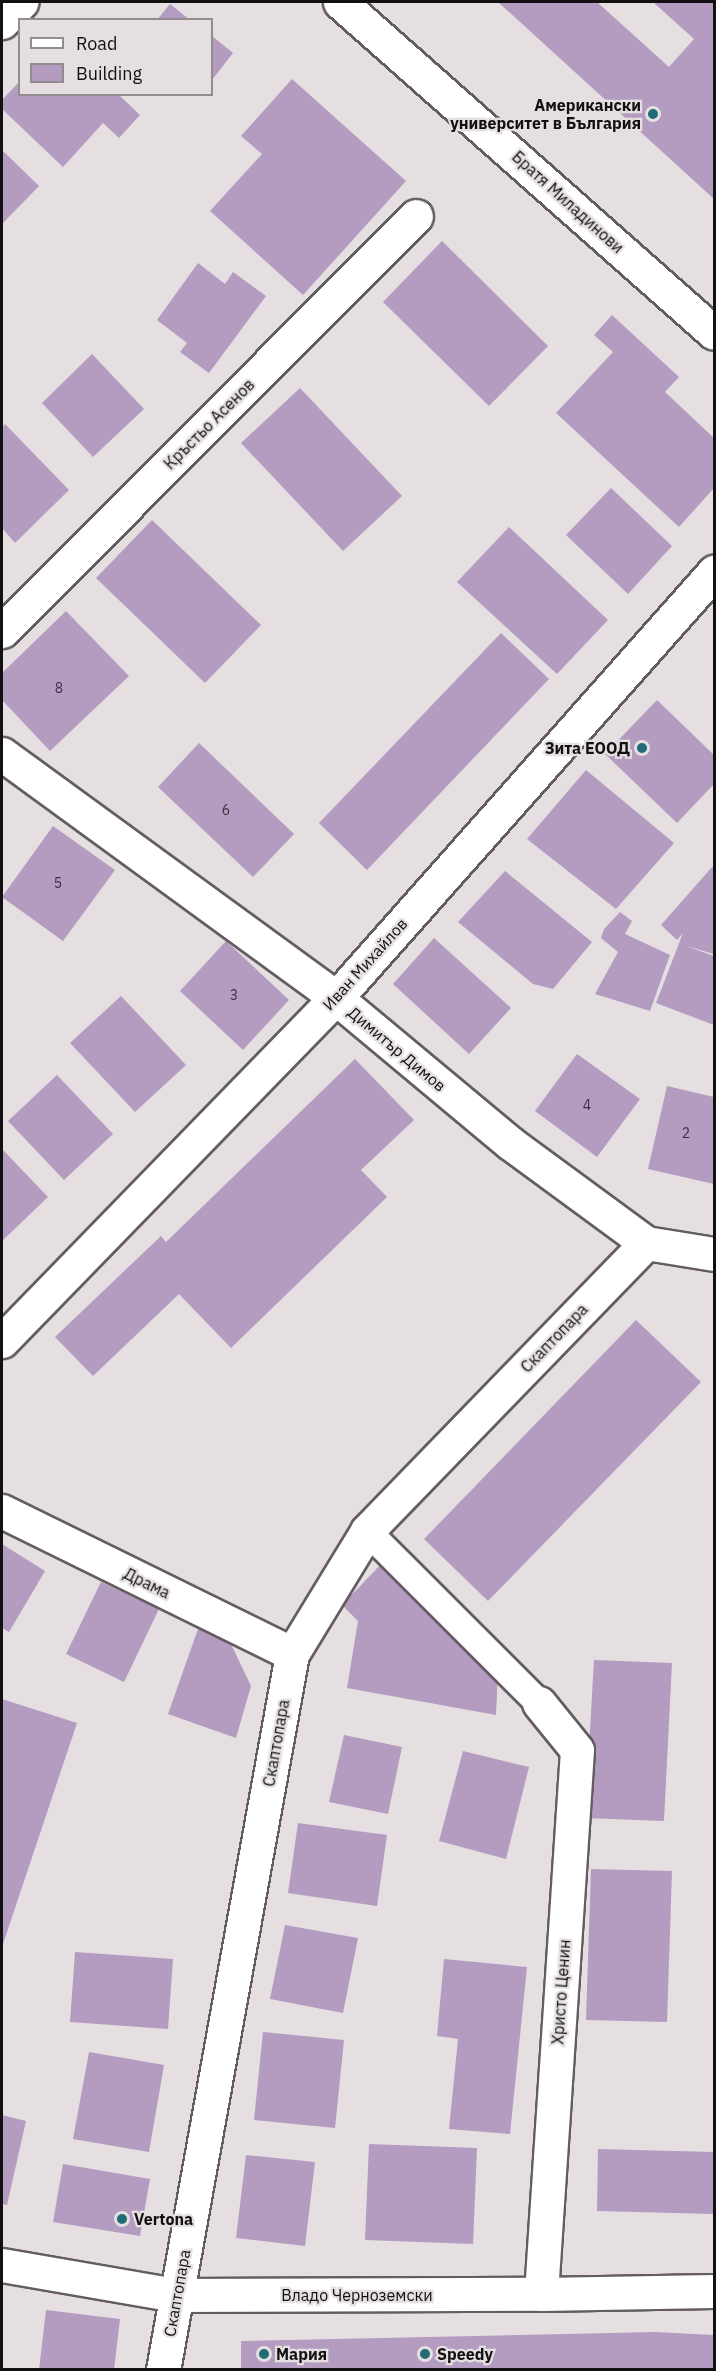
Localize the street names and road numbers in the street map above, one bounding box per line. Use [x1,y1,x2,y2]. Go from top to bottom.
street label: Братя Миладинови [508,147,628,257]
street label: Кръстьо Асенов [160,375,258,473]
street label: Иван Михайлов [319,914,411,1014]
street label: Димитър Димов [344,1002,450,1096]
street label: Скаптопара [516,1300,592,1376]
street label: Драма [121,1564,173,1602]
street label: Скаптопара [259,1698,293,1788]
street label: Христо Ценин [548,1939,574,2045]
street label: Скаптопара [160,2248,194,2338]
street label: Владо Черноземски [281,2285,433,2305]

